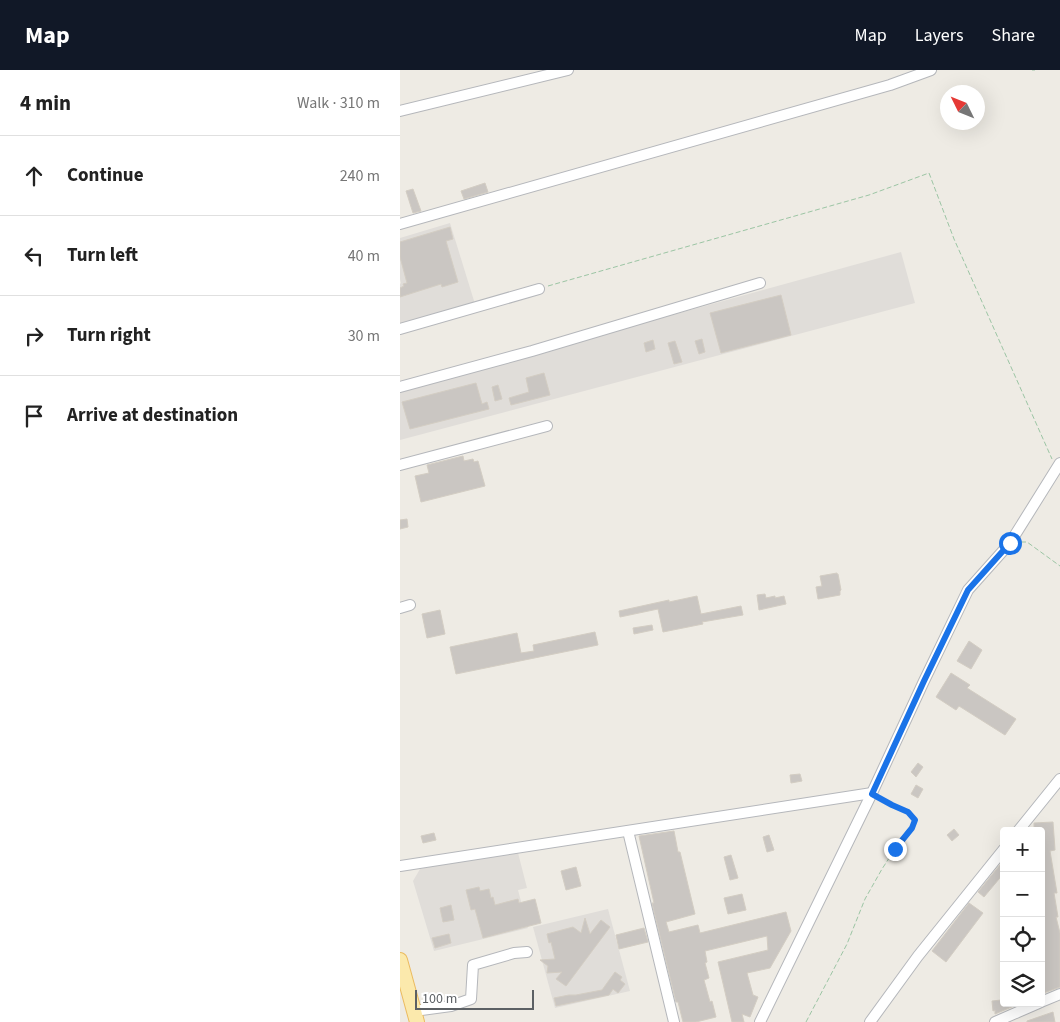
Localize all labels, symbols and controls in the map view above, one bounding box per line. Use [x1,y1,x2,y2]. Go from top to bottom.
text: Map [25,18,70,53]
text: Map [855,23,887,48]
text: Layers [915,23,964,48]
text: Share [992,23,1035,48]
north arrow [940,85,985,130]
text: 4 min [20,88,71,118]
text: Walk · 310 m [297,92,380,114]
icon: ahead [20,162,48,190]
text: Continue [67,162,144,189]
text: 240 m [340,165,380,187]
icon: left [20,242,48,270]
text: Turn left [67,242,138,269]
text: 40 m [348,245,380,267]
icon: right [20,322,48,350]
text: Turn right [67,322,151,349]
text: 30 m [348,325,380,347]
icon: arrive [20,402,48,430]
text: Arrive at destination [67,402,238,429]
route start [999,532,1022,555]
map controls [1000,827,1045,1007]
button: + [1000,827,1045,872]
route end [884,838,907,861]
button: − [1000,872,1045,917]
button: locate [1000,917,1045,962]
button: layers [1000,962,1045,1007]
scale bar [415,987,534,1010]
text: 100 m [422,989,457,1009]

